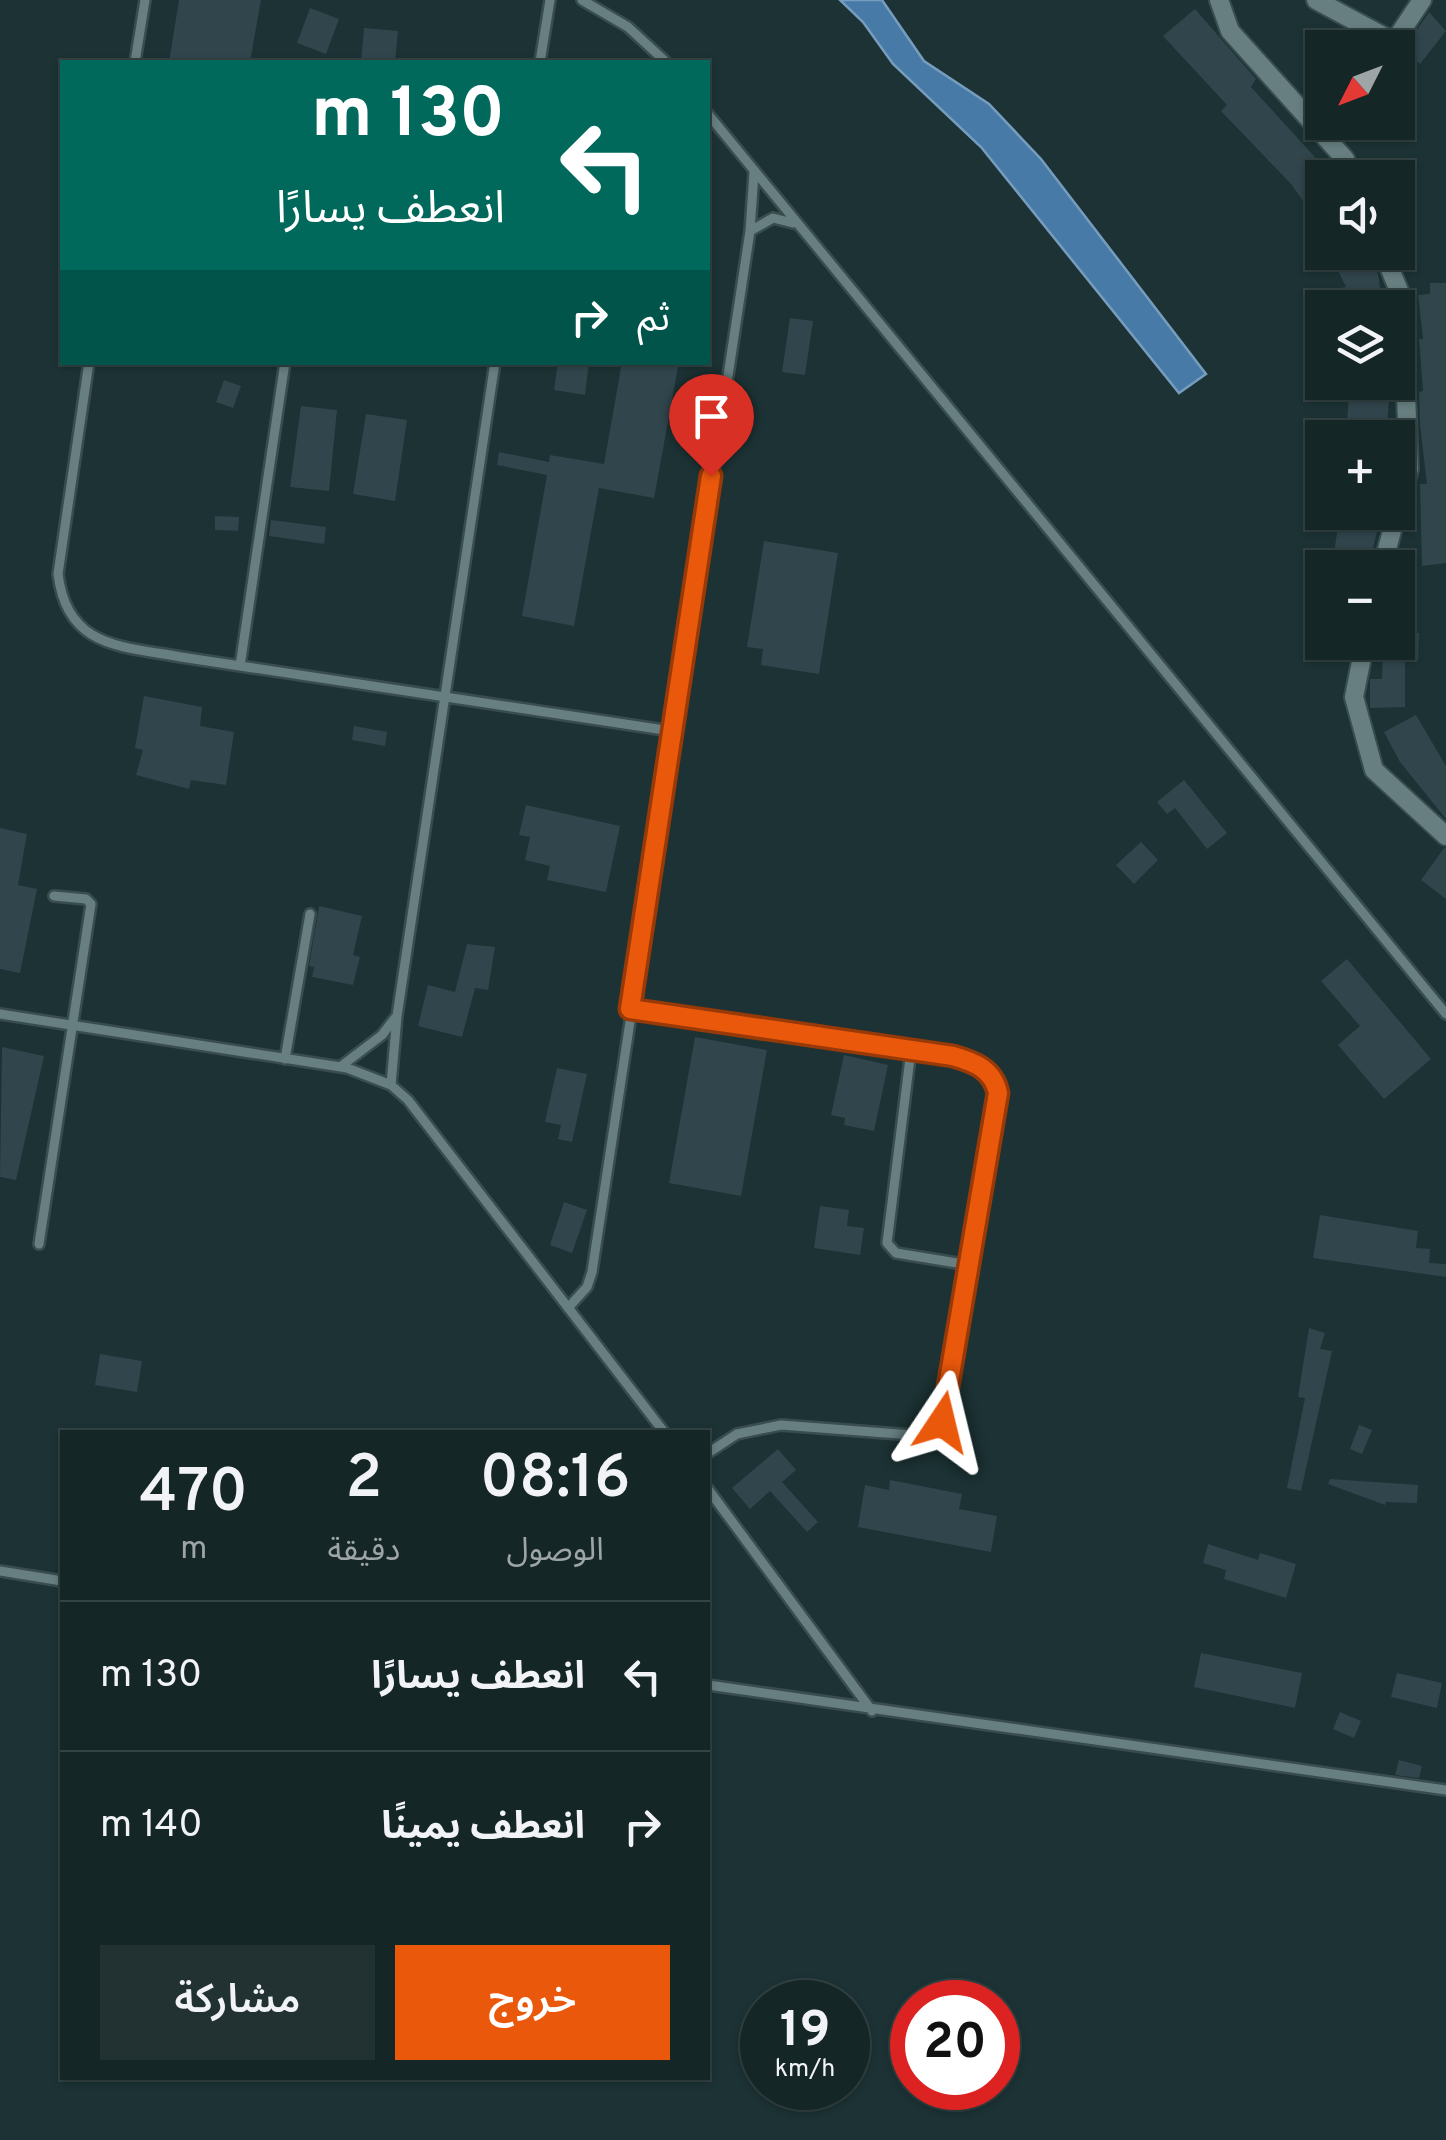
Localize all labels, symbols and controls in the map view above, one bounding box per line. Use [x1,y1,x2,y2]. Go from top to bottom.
north arrow [1305,30,1415,140]
map controls [1305,30,1415,660]
text: 130 m [311,73,505,162]
icon: left [540,100,670,230]
button: sound [1305,160,1415,270]
text: انعطف يسارًا [276,182,505,239]
icon: right [562,290,617,345]
button: layers [1305,290,1415,400]
text: ثم [637,296,670,345]
pin [669,374,754,477]
icon: arrive [684,389,739,444]
button: + [1305,420,1415,530]
button: − [1305,550,1415,660]
position arrow [890,1370,994,1474]
text: 2 [346,1443,382,1519]
text: 08:16 [480,1443,631,1519]
text: 470 [140,1457,248,1533]
text: m [180,1530,207,1570]
text: دقيقة [327,1532,400,1572]
text: الوصول [507,1532,604,1572]
icon: left [615,1649,670,1704]
text: 130 m [100,1652,202,1701]
text: انعطف يسارًا [371,1654,585,1703]
icon: right [615,1799,670,1854]
text: 140 m [100,1802,203,1851]
text: انعطف يمينًا [381,1804,585,1853]
button: مشاركة [100,1945,375,2060]
button: خروج [395,1945,670,2060]
speed limit sign: 20 [890,1980,1020,2110]
text: 19 [780,2001,830,2064]
text: km/h [775,2054,835,2086]

